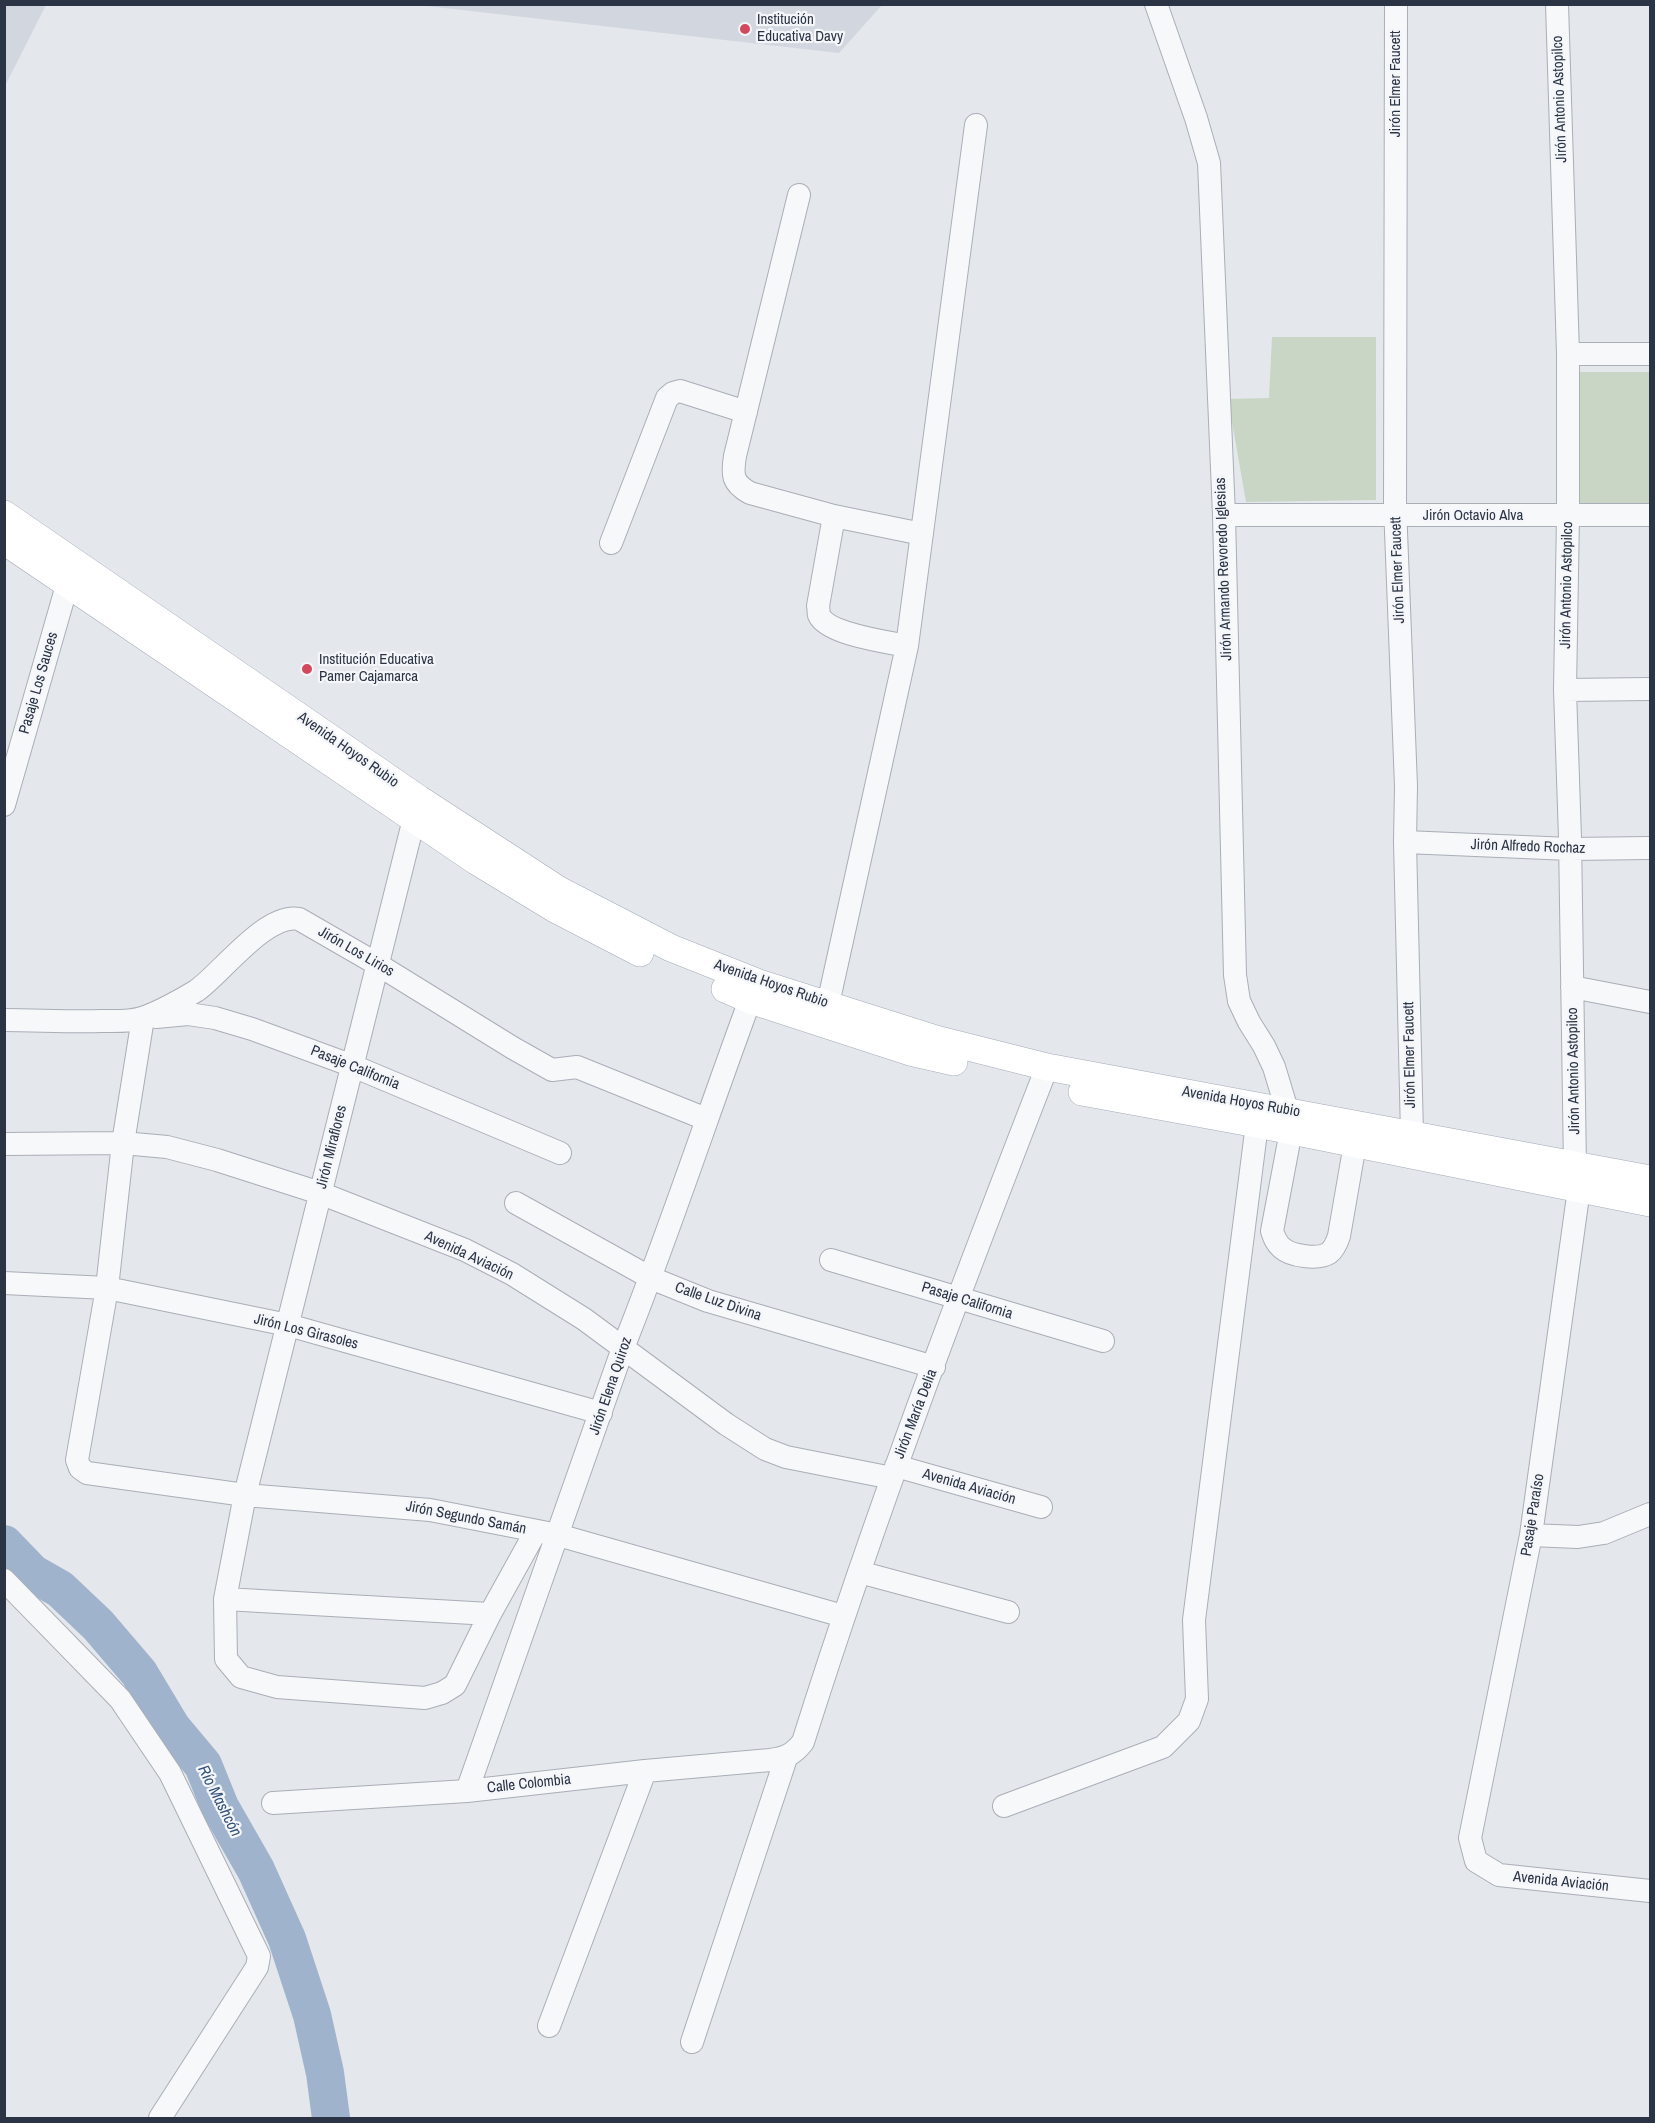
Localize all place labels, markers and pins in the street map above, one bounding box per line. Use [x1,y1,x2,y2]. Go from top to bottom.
place label: Institución Educativa Davy [757,11,843,46]
marker: Institución Educativa Davy [738,22,752,36]
place label: Institución Educativa Pamer Cajamarca [319,651,434,686]
marker: Institución Educativa Pamer Cajamarca [300,662,314,676]

